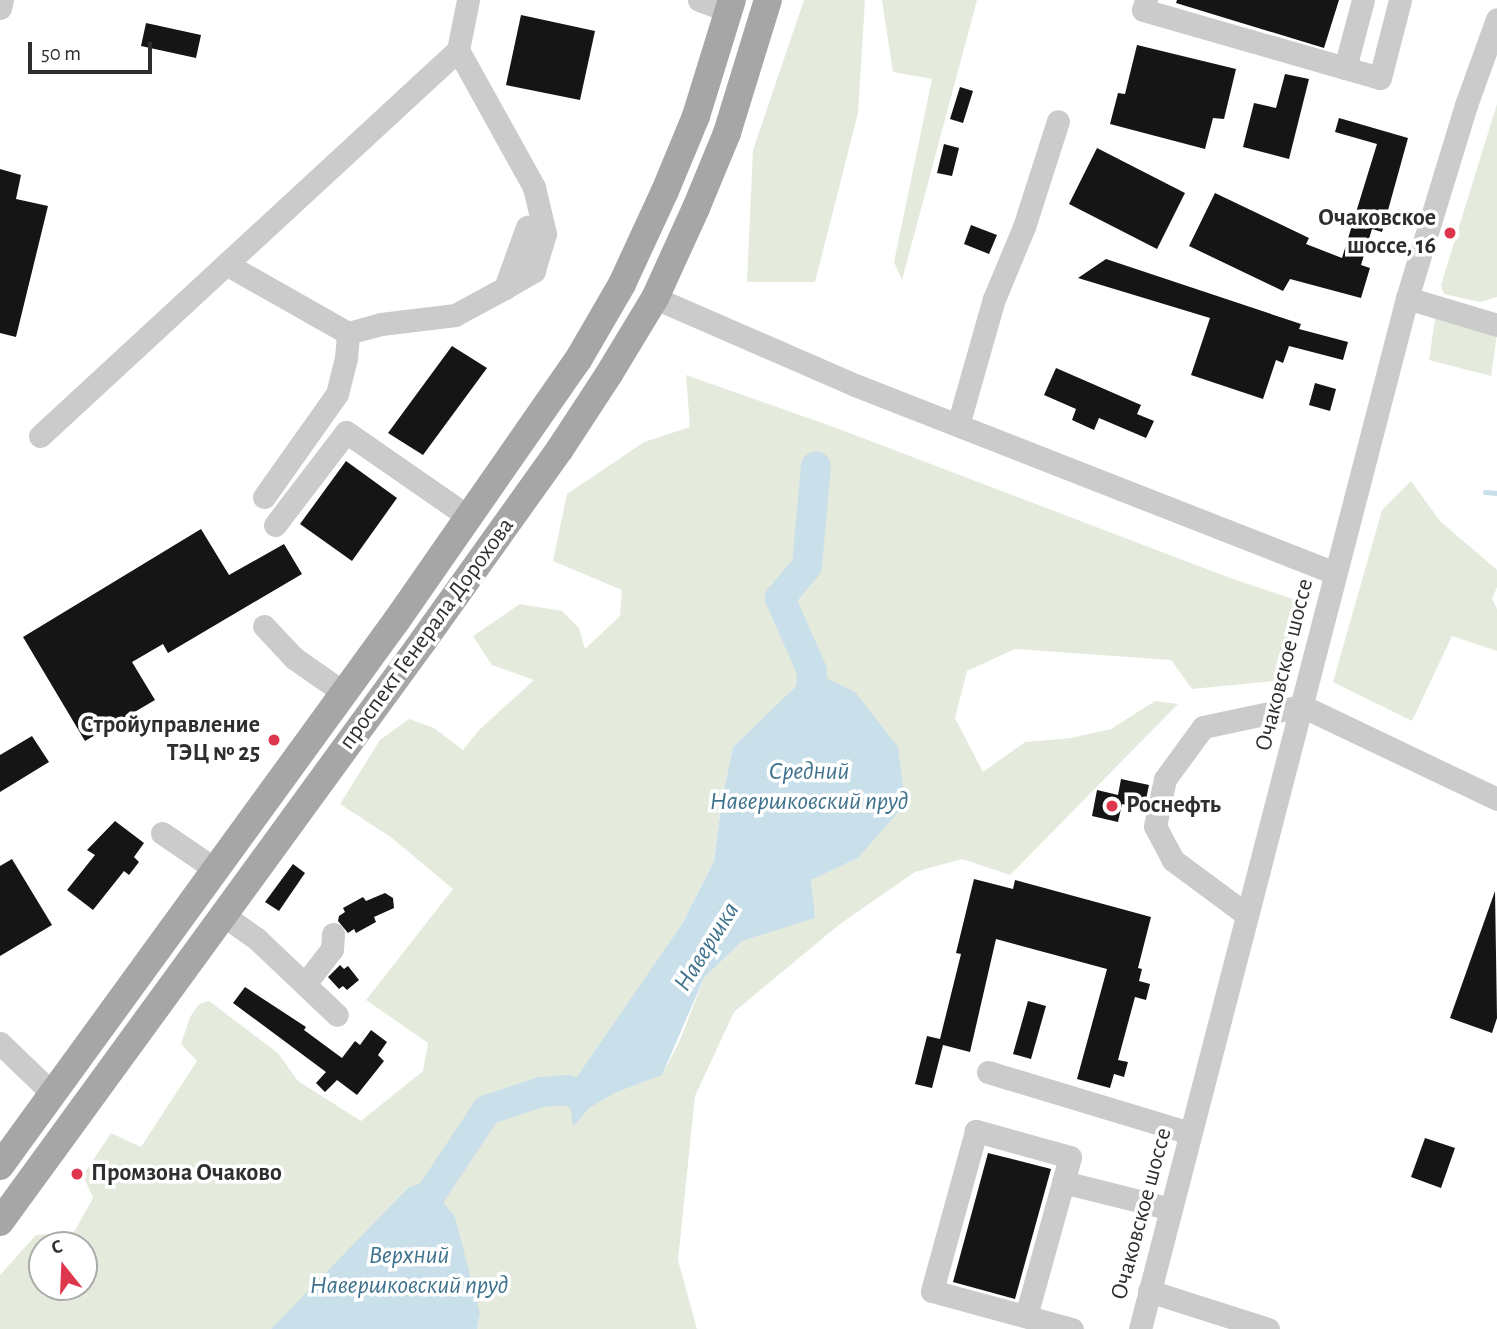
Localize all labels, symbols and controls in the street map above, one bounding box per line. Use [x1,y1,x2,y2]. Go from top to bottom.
scale bar [32,28,156,72]
text: 50 m [41,43,81,64]
place label: Очаковское шоссе, 16 [1318,205,1436,261]
marker: Очаковское шоссе, 16 [1442,225,1458,241]
street label: проспект Генерала Дорохова [333,512,521,756]
street label: Очаковское шоссе [1250,576,1320,754]
place label: Стройуправление ТЭЦ № 25 [80,712,260,768]
marker: Стройуправление ТЭЦ № 25 [266,732,282,748]
water label: Средний Навершковский пруд [710,756,908,818]
place label: Роснефть [1126,792,1221,820]
marker: Роснефть [1104,798,1120,814]
water label: Навершка [667,897,747,997]
street label: Очаковское шоссе [1105,1125,1179,1303]
place label: Промзона Очаково [91,1160,282,1188]
marker: Промзона Очаково [69,1166,85,1182]
north arrow [28,1231,98,1301]
text: С [49,1237,65,1258]
water label: Верхний Навершковский пруд [310,1240,508,1302]

